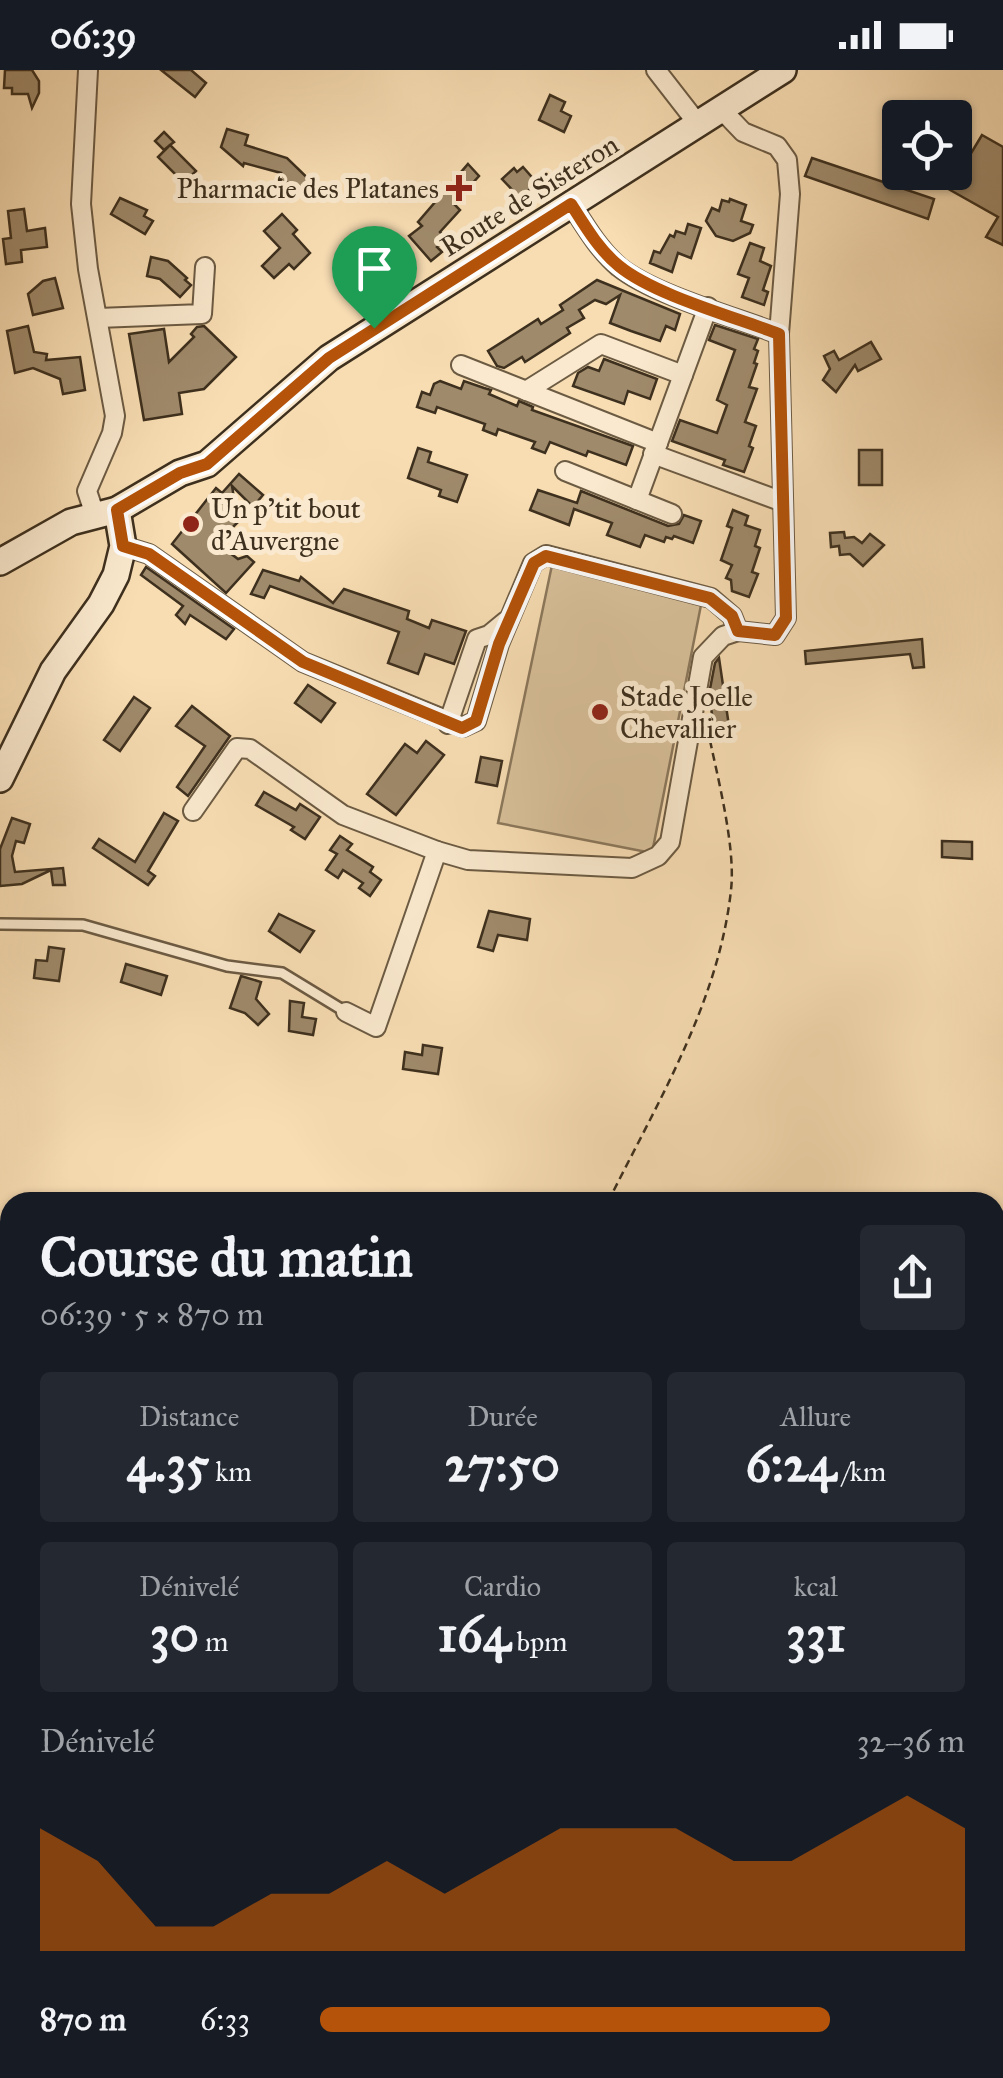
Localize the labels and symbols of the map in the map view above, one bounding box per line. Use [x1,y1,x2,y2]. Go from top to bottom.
street label: Route de Sisteron [434,127,625,264]
place label: Pharmacie des Platanes [177,171,439,206]
marker: Pharmacie des Platanes [448,177,470,199]
pin [332,226,417,329]
place label: Un p'tit bout d'Auvergne [211,491,361,558]
marker: Un p'tit bout d'Auvergne [180,513,202,535]
place label: Stade Joelle Chevallier [620,679,753,746]
marker: Stade Joelle Chevallier [589,701,611,723]

